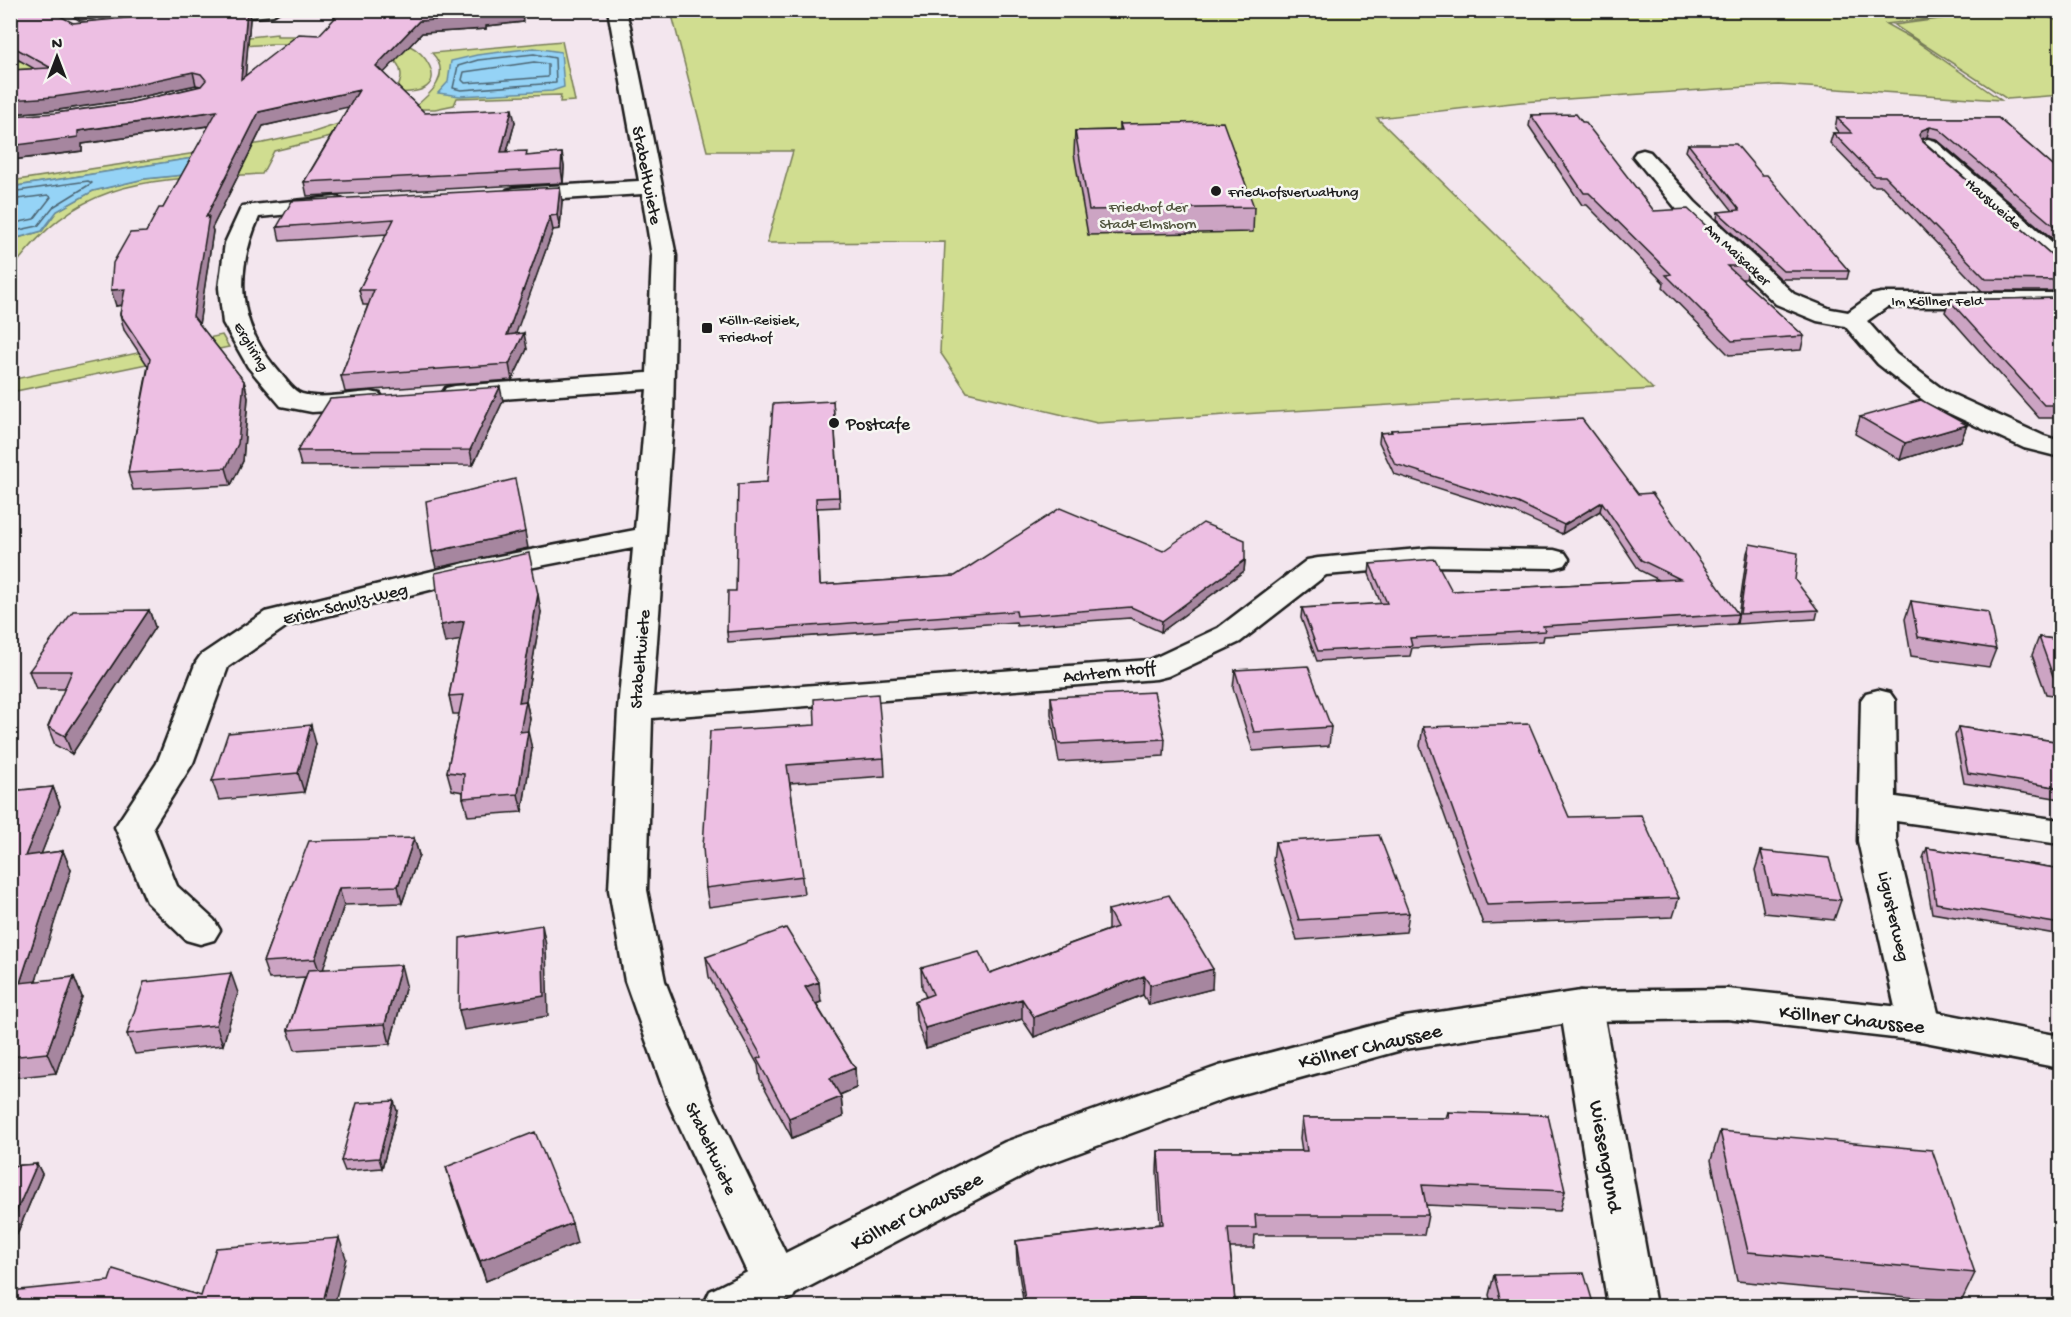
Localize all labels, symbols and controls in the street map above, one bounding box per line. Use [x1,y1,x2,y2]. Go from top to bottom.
north arrow [27,27,87,87]
text: N [52,36,63,55]
street label: Stabeltwiete [626,125,665,227]
street label: Hausweide [1961,175,2025,234]
marker: Friedhofsverwaltung [1209,184,1223,198]
place label: Friedhofsverwaltung [1227,184,1358,202]
park label: Friedhof der Stadt Elmshorn [1100,199,1196,234]
street label: Am Maisacker [1700,220,1775,292]
street label: Im Köllner Feld [1891,293,1984,311]
place label: Kölln-Reisiek, Friedhof [718,312,800,347]
street label: Ergliring [229,319,272,375]
marker: Kölln-Reisiek, Friedhof [700,321,714,335]
place label: Postcafe [845,415,911,436]
marker: Postcafe [827,416,841,430]
street label: Erich-Schulz-Weg [281,580,410,631]
street label: Stabeltwiete [627,608,656,710]
street label: Achtern Hoff [1062,658,1158,689]
street label: Ligusterweg [1872,869,1913,964]
street label: Köllner Chaussee [1778,1001,1927,1042]
street label: Köllner Chaussee [1297,1020,1446,1077]
street label: Stabeltwiete [679,1099,741,1199]
street label: Wiesengrund [1581,1099,1626,1216]
street label: Köllner Chaussee [847,1167,989,1258]

